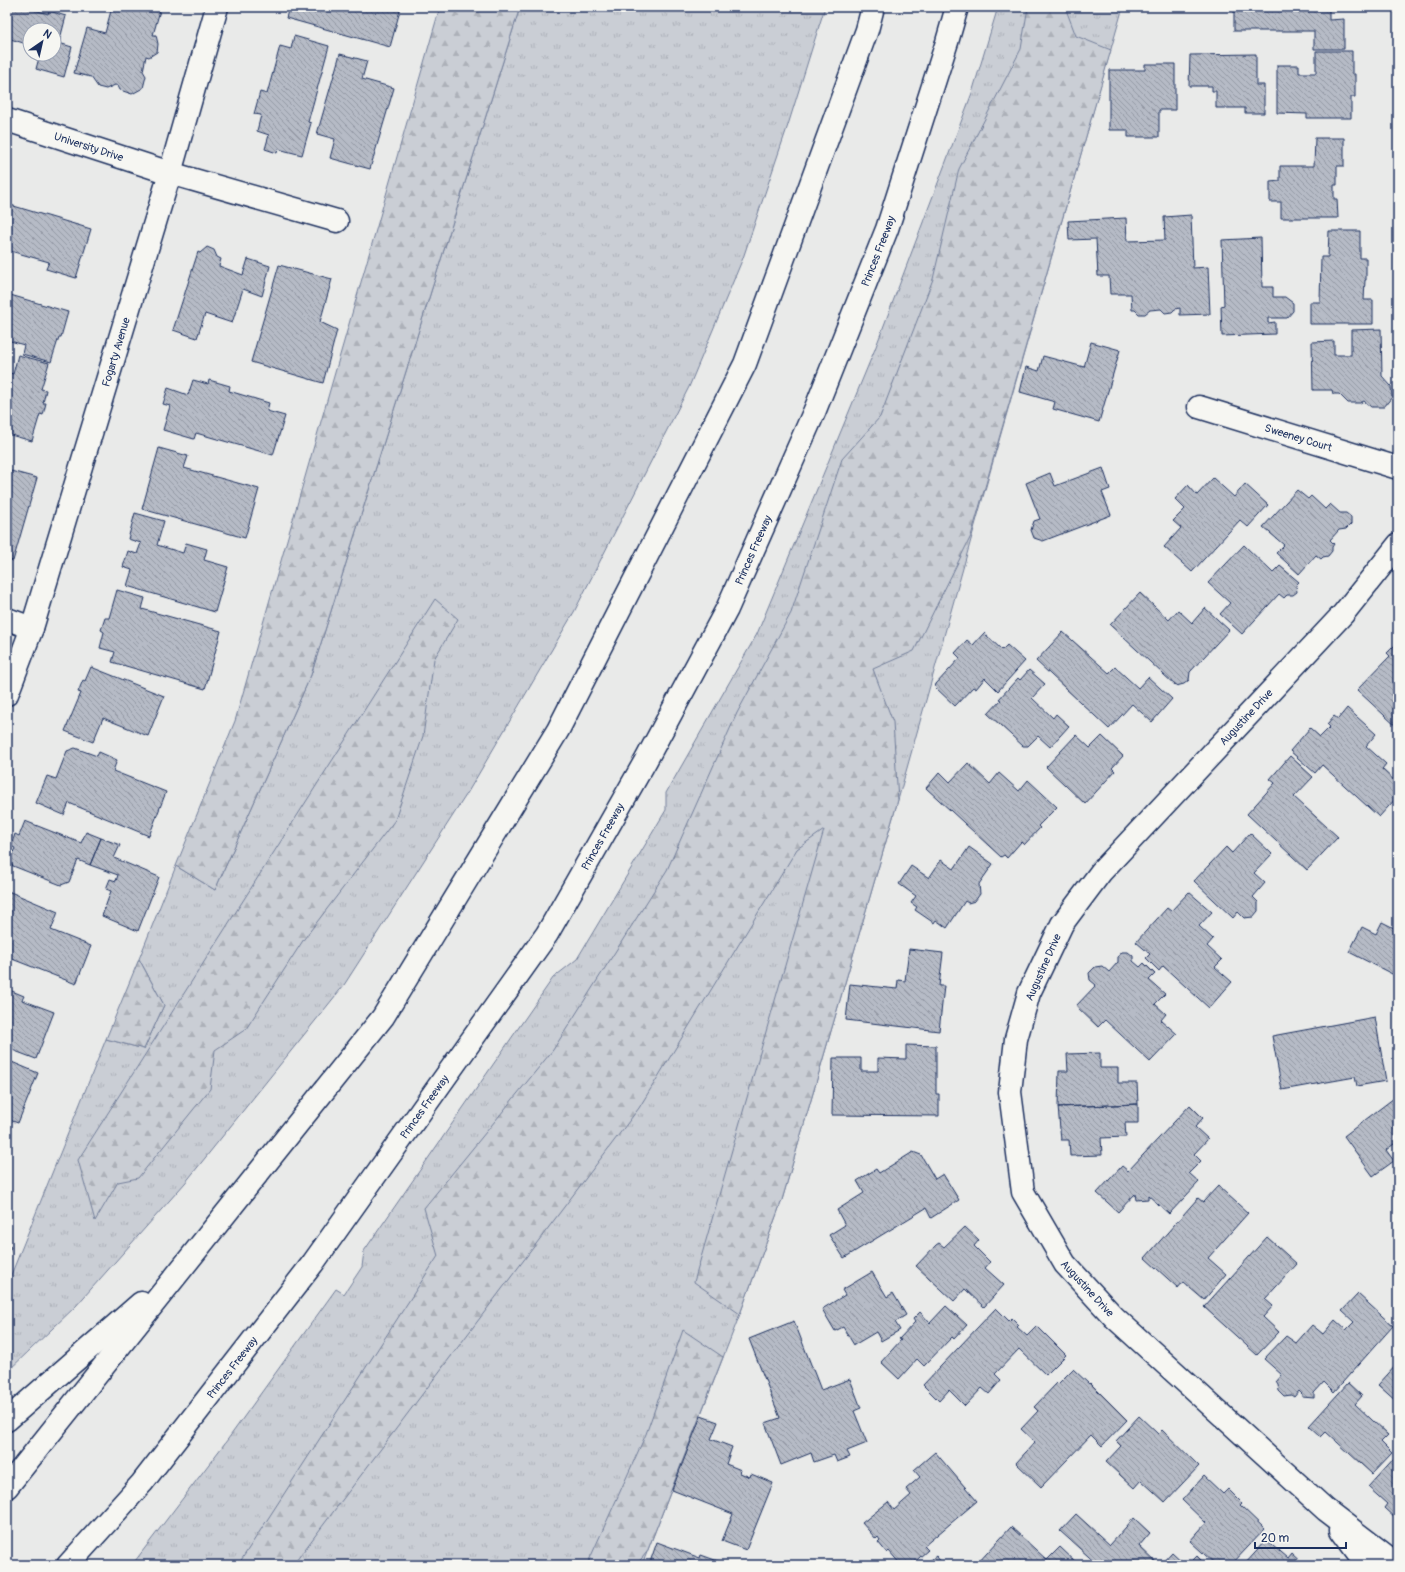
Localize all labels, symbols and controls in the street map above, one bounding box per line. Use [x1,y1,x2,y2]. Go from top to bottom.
north arrow [22,22,62,62]
text: N [41,27,54,42]
street label: University Drive [52,130,125,165]
street label: Princes Freeway [859,214,898,288]
street label: Fogarty Avenue [100,315,133,388]
street label: Sweeney Court [1263,421,1334,455]
street label: Princes Freeway [733,513,775,587]
street label: Augustine Drive [1217,686,1276,748]
street label: Princes Freeway [579,801,627,872]
street label: Augustine Drive [1023,931,1064,1003]
street label: Princes Freeway [398,1072,452,1141]
street label: Augustine Drive [1058,1258,1117,1320]
street label: Princes Freeway [204,1334,261,1401]
scale bar [1255,1524,1346,1550]
text: 20 m [1261,1531,1290,1546]

